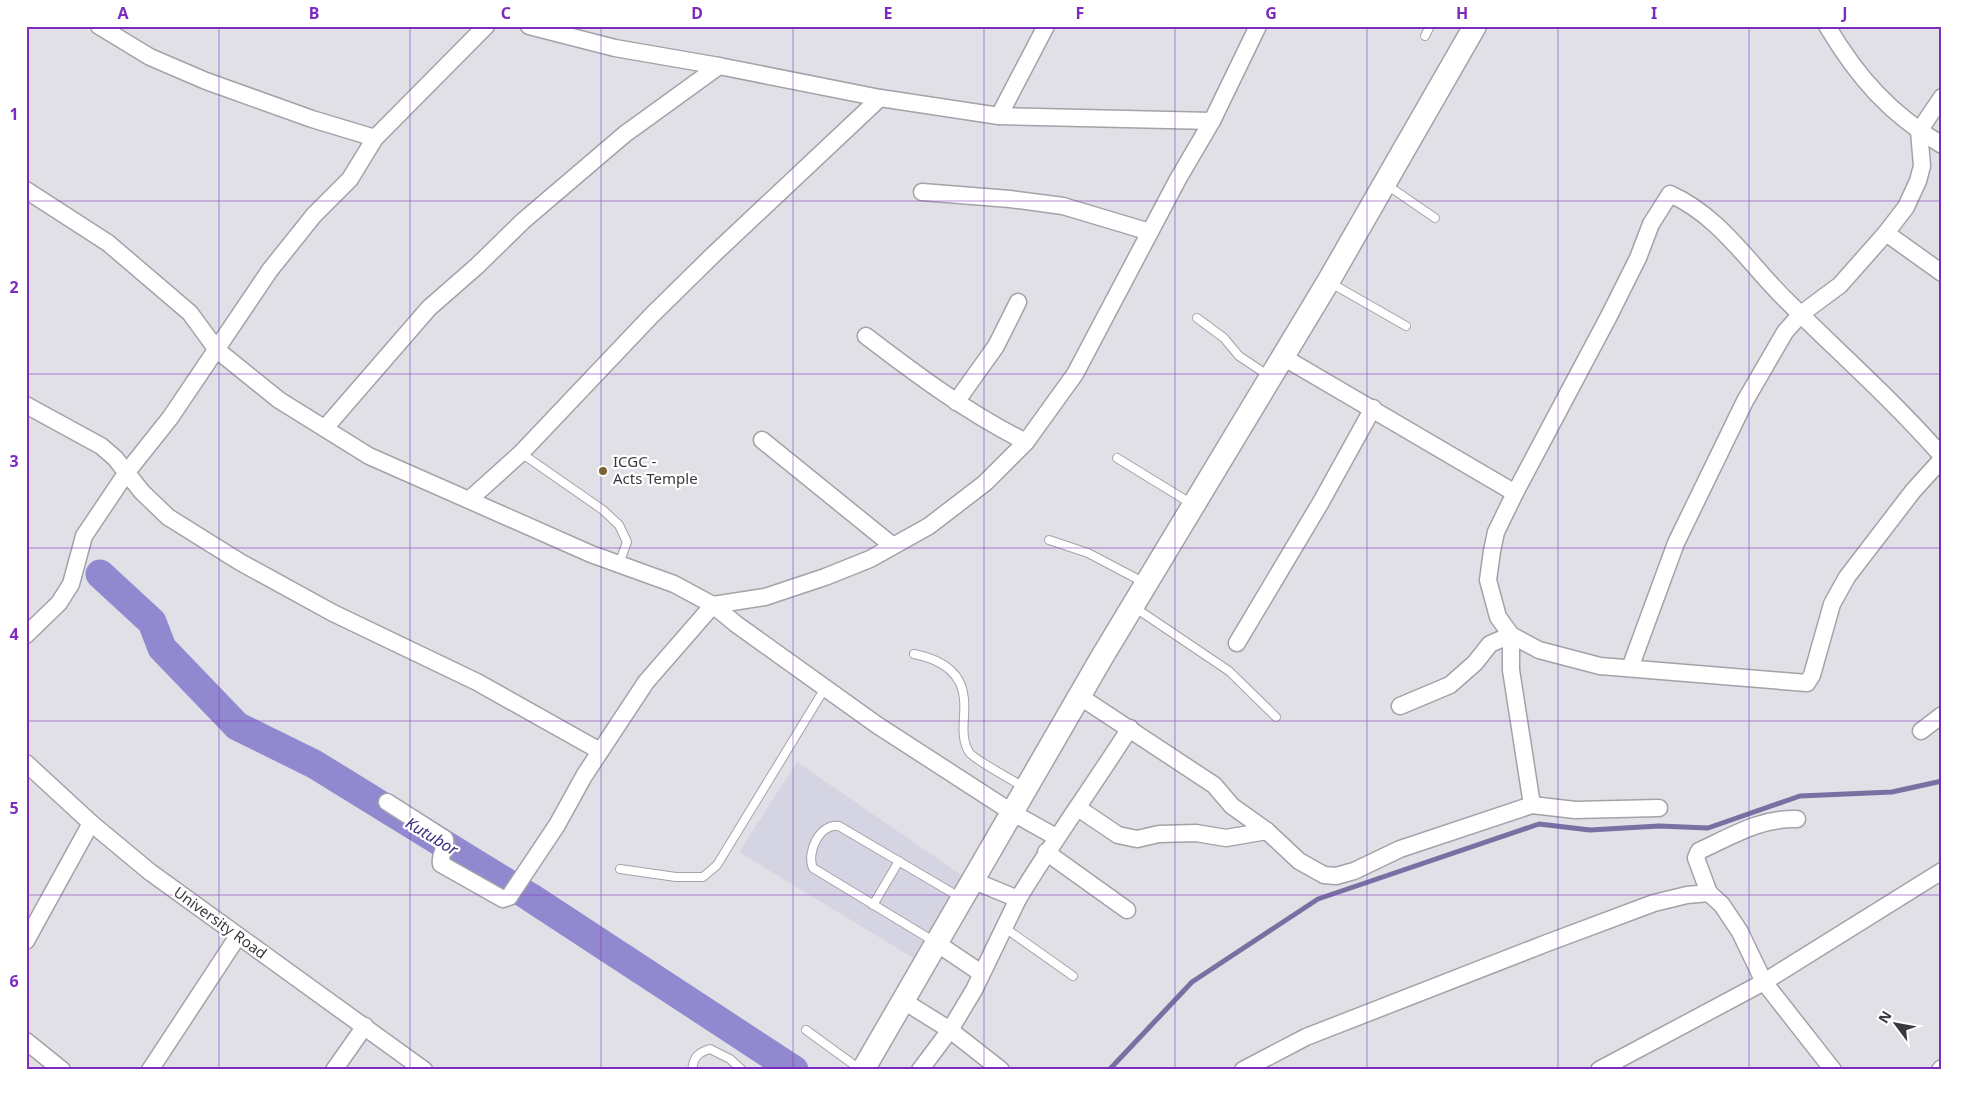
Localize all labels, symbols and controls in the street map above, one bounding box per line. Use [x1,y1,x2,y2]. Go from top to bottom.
text: A [117,2,129,24]
text: B [309,2,319,24]
text: C [501,2,511,24]
text: D [691,2,703,24]
text: E [884,2,893,24]
text: F [1076,2,1084,24]
text: G [1265,2,1277,24]
text: H [1456,2,1468,24]
text: I [1651,2,1657,24]
text: J [1840,2,1848,24]
text: 1 [9,103,19,125]
text: 2 [9,276,19,298]
text: 3 [9,450,19,472]
place label: ICGC - Acts Temple [613,451,698,488]
marker: ICGC - Acts Temple [597,465,609,477]
text: 4 [9,623,19,645]
text: 5 [9,797,19,819]
water label: Kutubor [402,812,463,861]
street label: University Road [170,882,271,963]
text: 6 [9,970,19,992]
north arrow [1870,998,1920,1048]
text: N [1873,1007,1896,1027]

